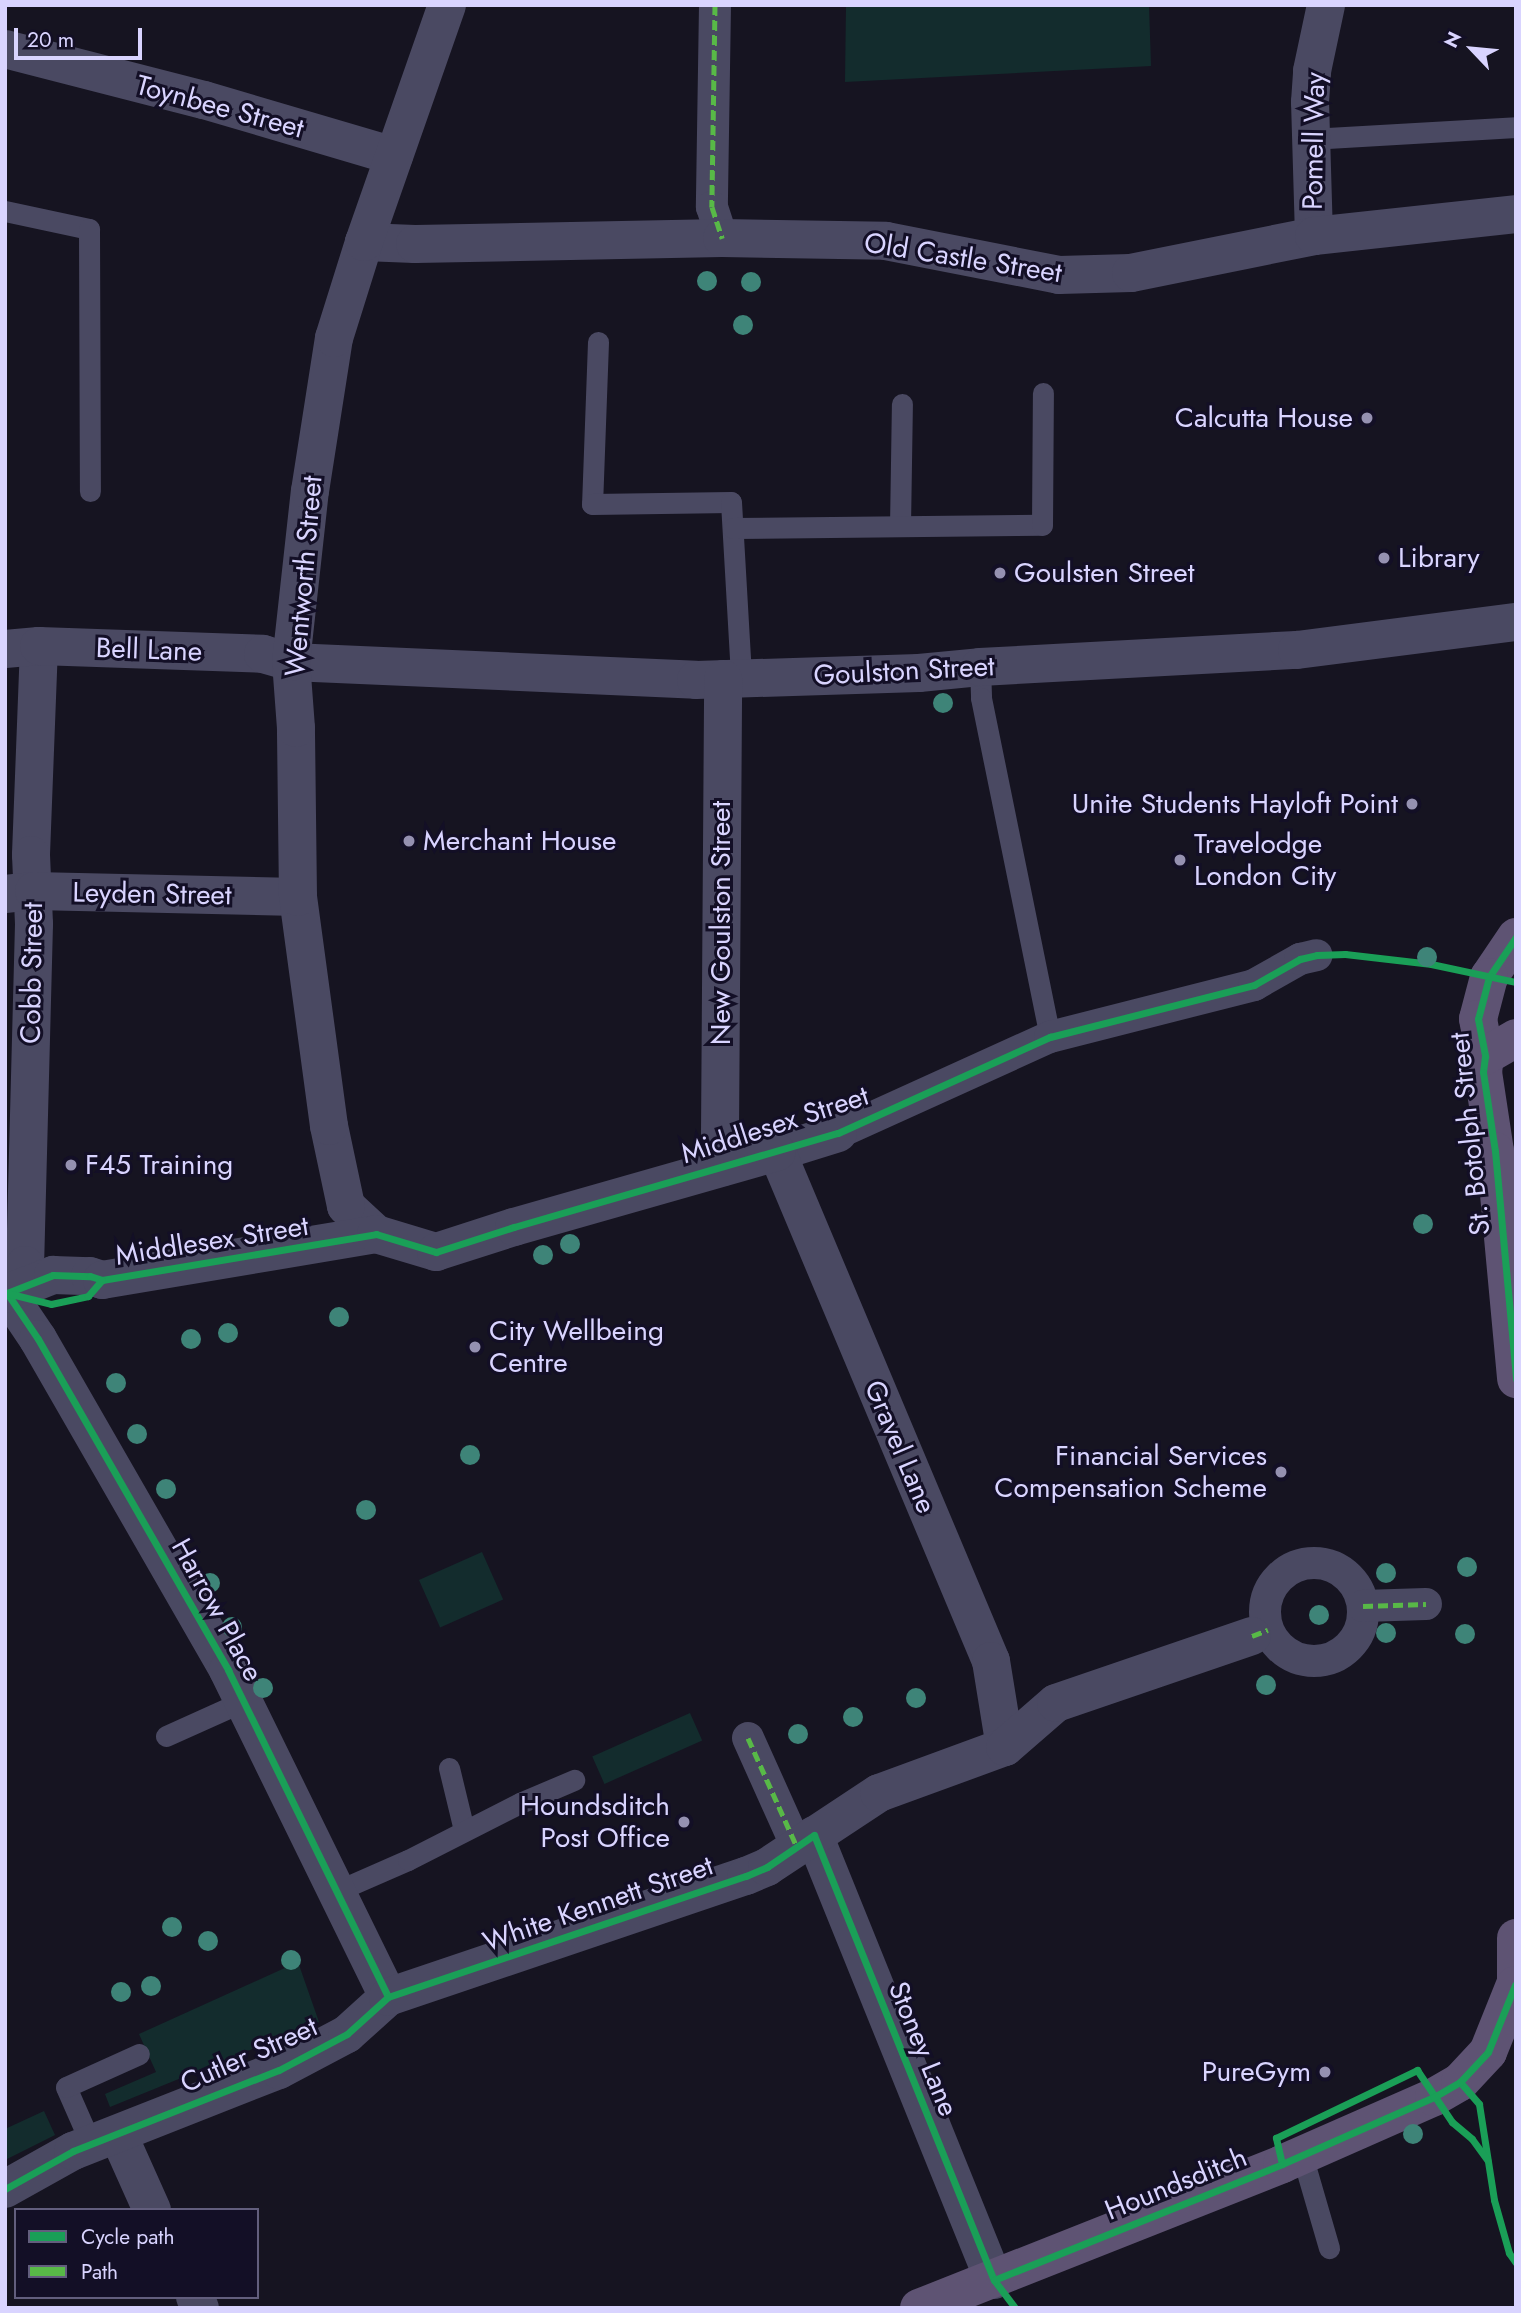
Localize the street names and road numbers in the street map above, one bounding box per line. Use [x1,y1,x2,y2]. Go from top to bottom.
street label: Toynbee Street [133,68,307,146]
street label: Pomell Way [1296,72,1332,210]
street label: Old Castle Street [862,226,1064,290]
street label: Wentworth Street [278,474,330,678]
street label: Bell Lane [95,631,203,669]
street label: Goulston Street [813,649,995,693]
street label: New Goulston Street [704,801,738,1045]
street label: Leyden Street [72,876,232,912]
street label: Cobb Street [14,902,50,1044]
street label: St. Botolph Street [1443,1031,1497,1237]
street label: Middlesex Street [677,1079,873,1171]
street label: Middlesex Street [113,1209,311,1273]
street label: Gravel Lane [857,1376,943,1518]
street label: Harrow Place [164,1533,270,1687]
street label: White Kennett Street [479,1849,717,1959]
street label: Stoney Lane [881,1977,965,2121]
street label: Cutler Street [175,2010,323,2100]
street label: Houndsditch [1100,2140,1252,2228]

